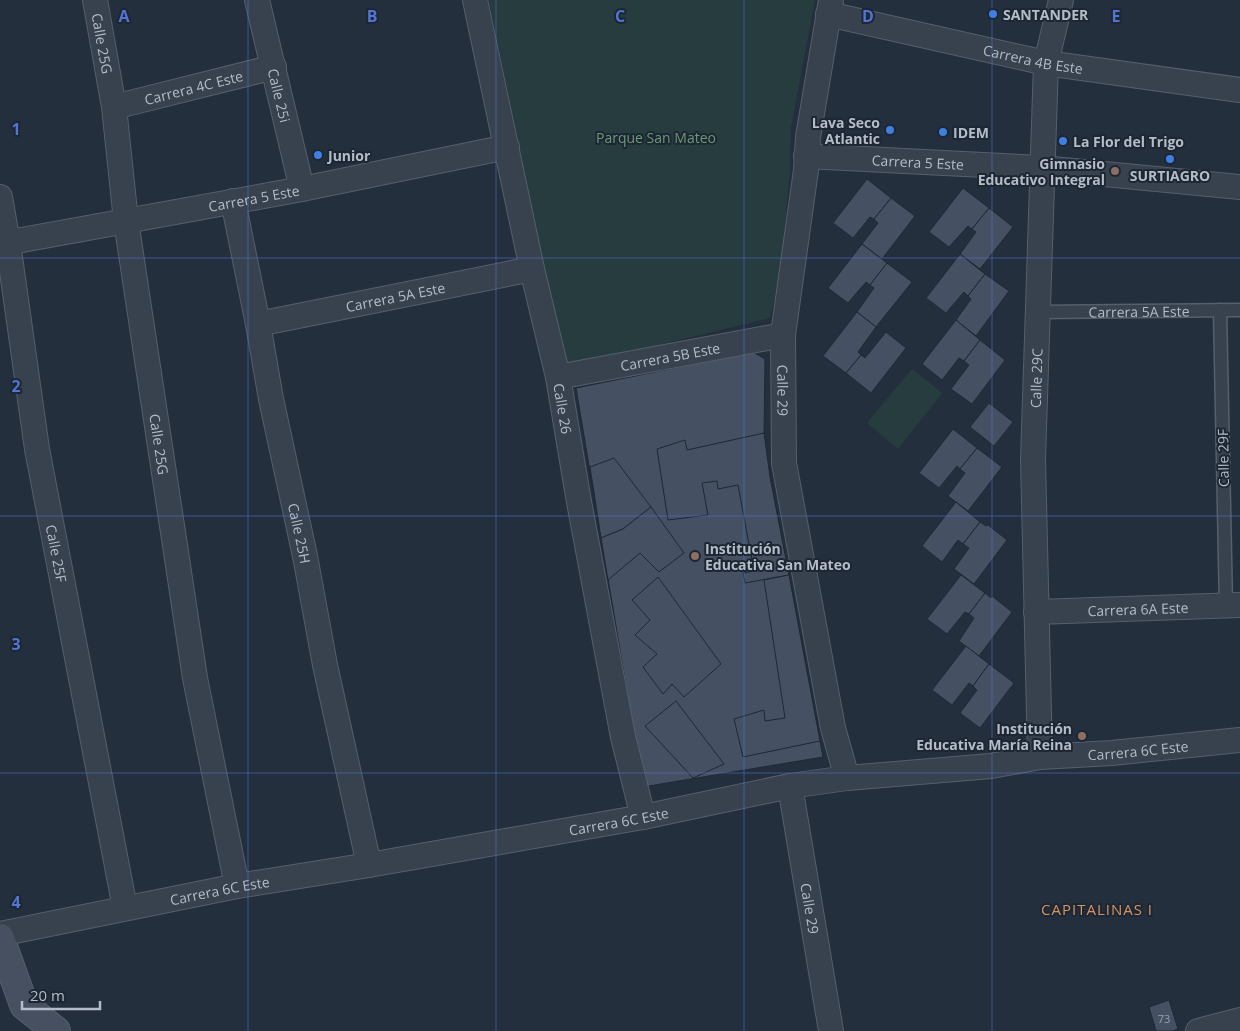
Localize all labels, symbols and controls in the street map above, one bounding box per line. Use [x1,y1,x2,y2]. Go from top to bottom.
text: A [118,5,130,27]
text: B [367,5,377,27]
text: C [615,5,625,27]
text: D [862,5,874,27]
place label: SANTANDER [1003,5,1089,24]
text: E [1112,5,1121,27]
marker: SANTANDER [987,8,999,20]
street label: Calle 25G [88,11,117,75]
street label: Carrera 4B Este [981,40,1084,78]
street label: Carrera 4C Este [142,66,245,109]
street label: Calle 25i [264,66,295,124]
place label: Lava Seco Atlantic [812,113,880,148]
text: 1 [11,118,21,140]
place label: IDEM [953,123,989,142]
marker: Lava Seco Atlantic [884,124,896,136]
marker: IDEM [937,126,949,138]
park label: Parque San Mateo [596,128,716,147]
place label: La Flor del Trigo [1073,132,1184,151]
marker: La Flor del Trigo [1057,135,1069,147]
place label: Junior [326,146,371,165]
marker: Junior [312,149,324,161]
street label: Carrera 5 Este [871,150,964,174]
marker: SURTIAGRO [1164,153,1176,165]
place label: Gimnasio Educativo Integral [978,154,1105,189]
marker: Gimnasio Educativo Integral [1109,165,1121,177]
place label: SURTIAGRO [1130,166,1210,185]
street label: Carrera 5 Este [207,180,301,215]
street label: Carrera 5A Este [344,277,447,316]
street label: Carrera 5A Este [1088,301,1190,321]
street label: Carrera 5B Este [619,337,722,375]
street label: Calle 29C [1025,348,1046,408]
street label: Calle 29 [774,365,793,416]
text: 2 [11,375,21,397]
street label: Calle 26 [550,382,577,435]
street label: Calle 25G [146,412,174,476]
street label: Calle 29F [1213,429,1233,487]
street label: Calle 25H [284,501,316,565]
street label: Calle 25F [42,523,72,584]
place label: Institución Educativa San Mateo [705,539,851,574]
marker: Institución Educativa San Mateo [689,550,701,562]
street label: Carrera 6A Este [1087,597,1189,620]
text: 3 [11,633,21,655]
place label: Institución Educativa María Reina [916,719,1072,754]
marker: Institución Educativa María Reina [1076,730,1088,742]
street label: Carrera 6C Este [1087,736,1189,764]
street label: Carrera 6C Este [567,802,670,839]
street label: Carrera 6C Este [168,871,271,909]
street label: Calle 29 [797,881,824,935]
text: 4 [11,891,21,913]
district label: CAPITALINAS I [1041,899,1153,919]
scale bar [22,978,100,1010]
text: 20 m [30,985,65,1005]
house number: 73 [1158,1011,1170,1026]

